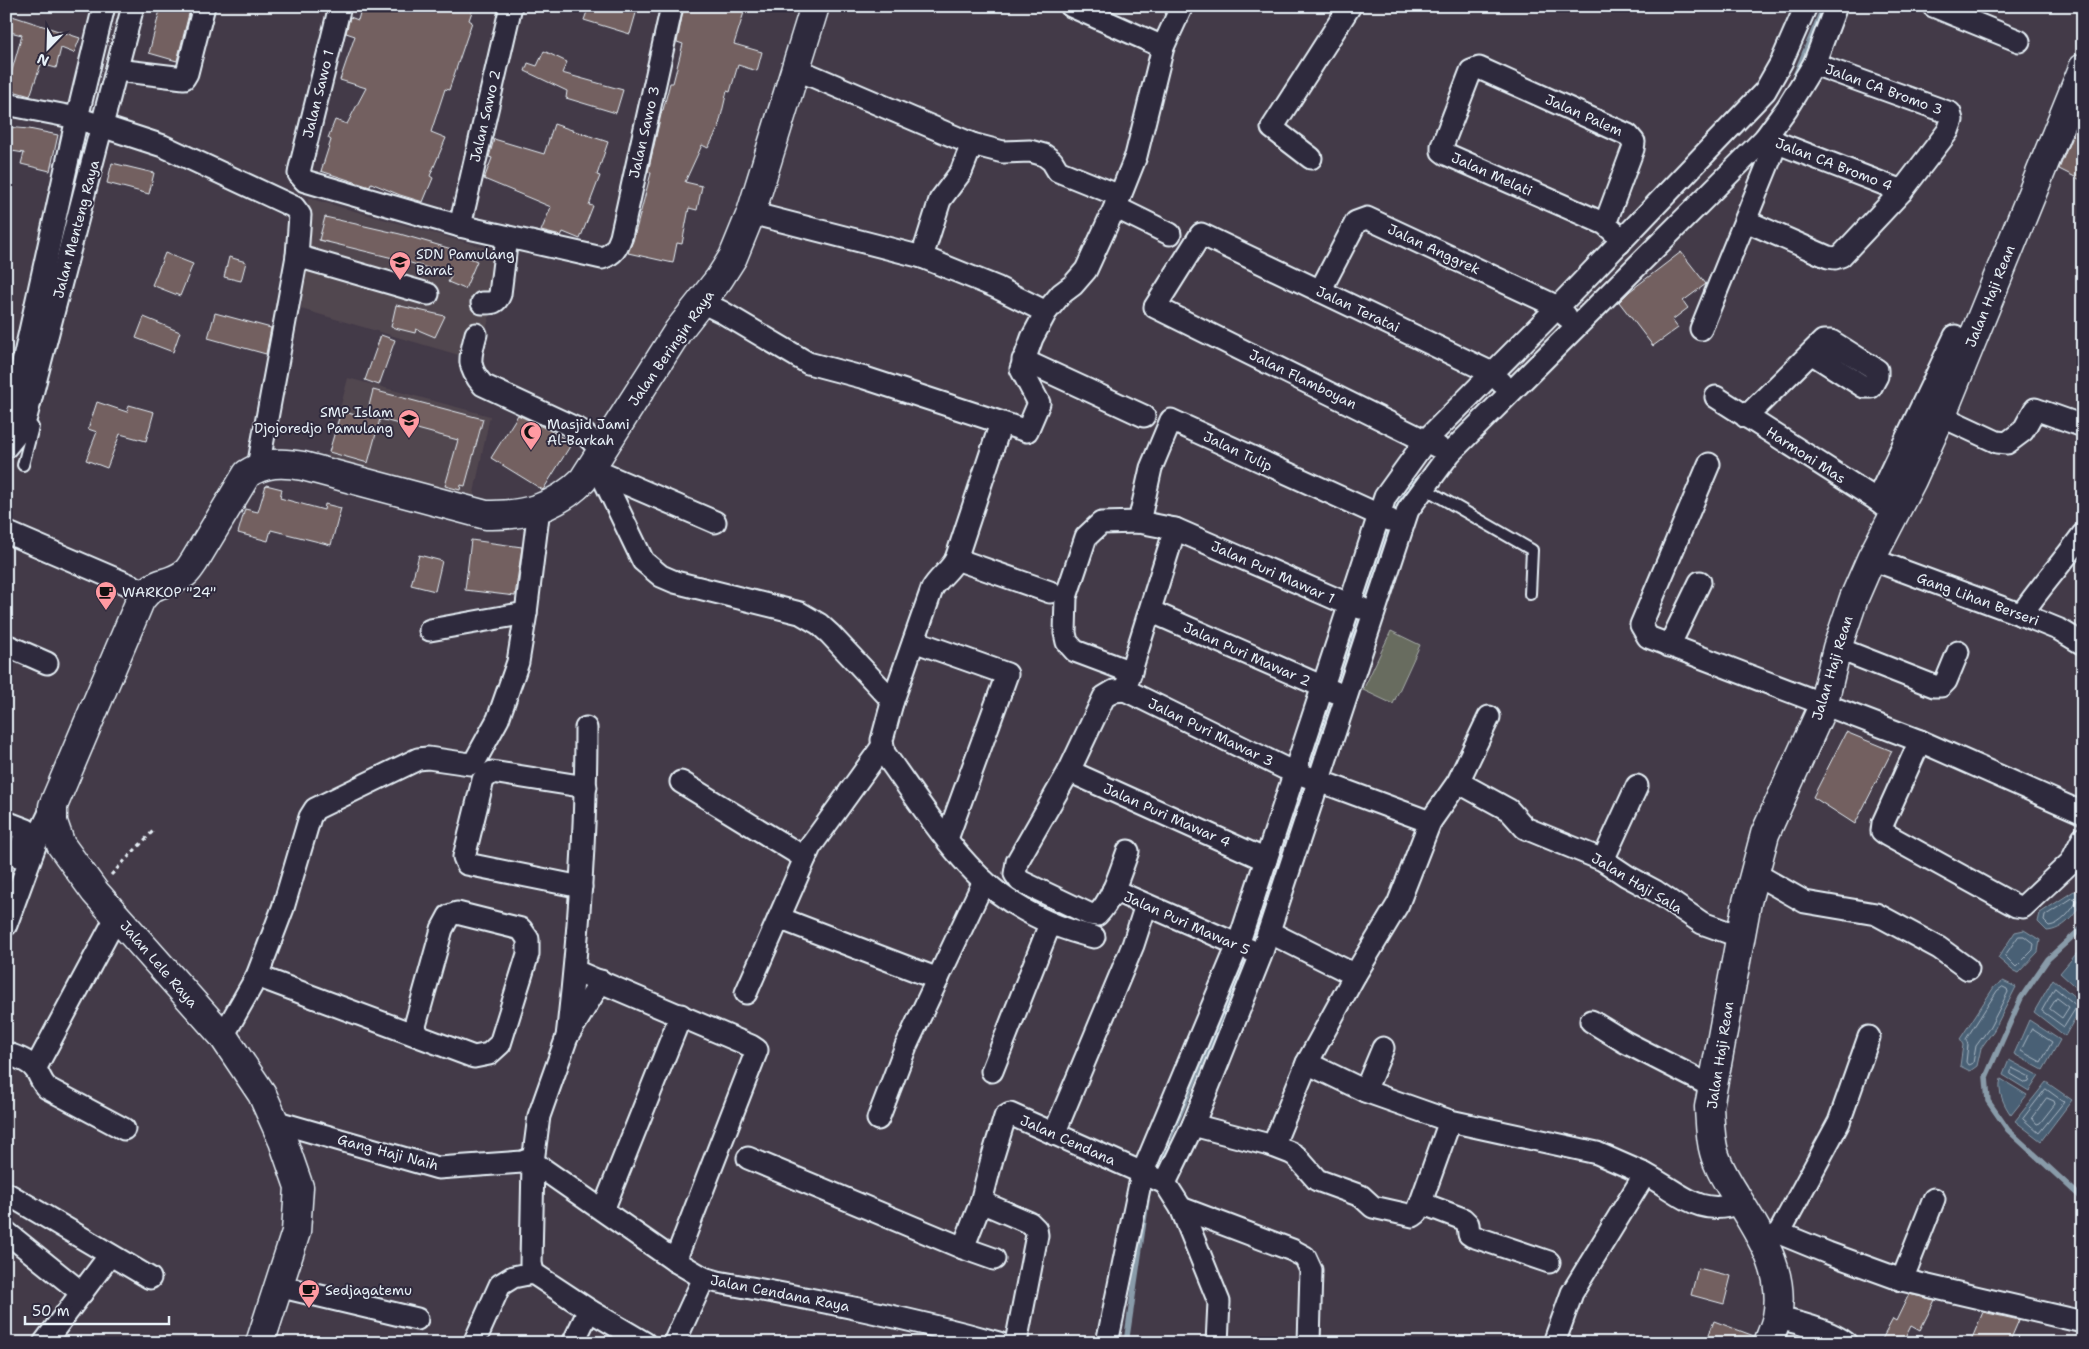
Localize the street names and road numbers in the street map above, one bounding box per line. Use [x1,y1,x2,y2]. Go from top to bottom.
street label: Jalan Sawo 1 [298,48,338,140]
street label: Jalan CA Bromo 3 [1823,59,1945,119]
street label: Jalan Sawo 2 [466,68,504,164]
street label: Jalan Sawo 3 [625,84,663,180]
street label: Jalan Palem [1542,90,1626,140]
street label: Jalan CA Bromo 4 [1773,133,1895,195]
street label: Jalan Melati [1449,148,1535,200]
street label: Jalan Menteng Raya [49,158,103,300]
street label: Jalan Anggrek [1385,220,1483,278]
street label: Jalan Haji Rean [1961,242,2019,350]
street label: Jalan Teratai [1313,282,1403,336]
street label: Jalan Beringin Raya [624,286,718,409]
street label: Jalan Flamboyan [1246,345,1360,413]
street label: Harmoni Mas [1763,423,1849,487]
street label: Jalan Tulip [1200,427,1276,475]
street label: Jalan Puri Mawar 1 [1208,537,1338,607]
street label: Gang Lihan Berseri [1914,568,2042,630]
street label: Jalan Haji Rean [1808,613,1857,723]
street label: Jalan Puri Mawar 2 [1181,618,1313,690]
street label: Jalan Puri Mawar 3 [1145,694,1277,770]
street label: Jalan Puri Mawar 4 [1101,779,1234,851]
street label: Jalan Haji Sala [1588,849,1686,917]
street label: Jalan Puri Mawar 5 [1121,887,1253,959]
street label: Jalan Lele Raya [116,917,202,1011]
street label: Jalan Haji Rean [1703,1000,1737,1110]
street label: Jalan Cendana [1017,1111,1119,1169]
street label: Gang Haji Naih [336,1130,440,1174]
street label: Jalan Cendana Raya [709,1271,852,1315]

